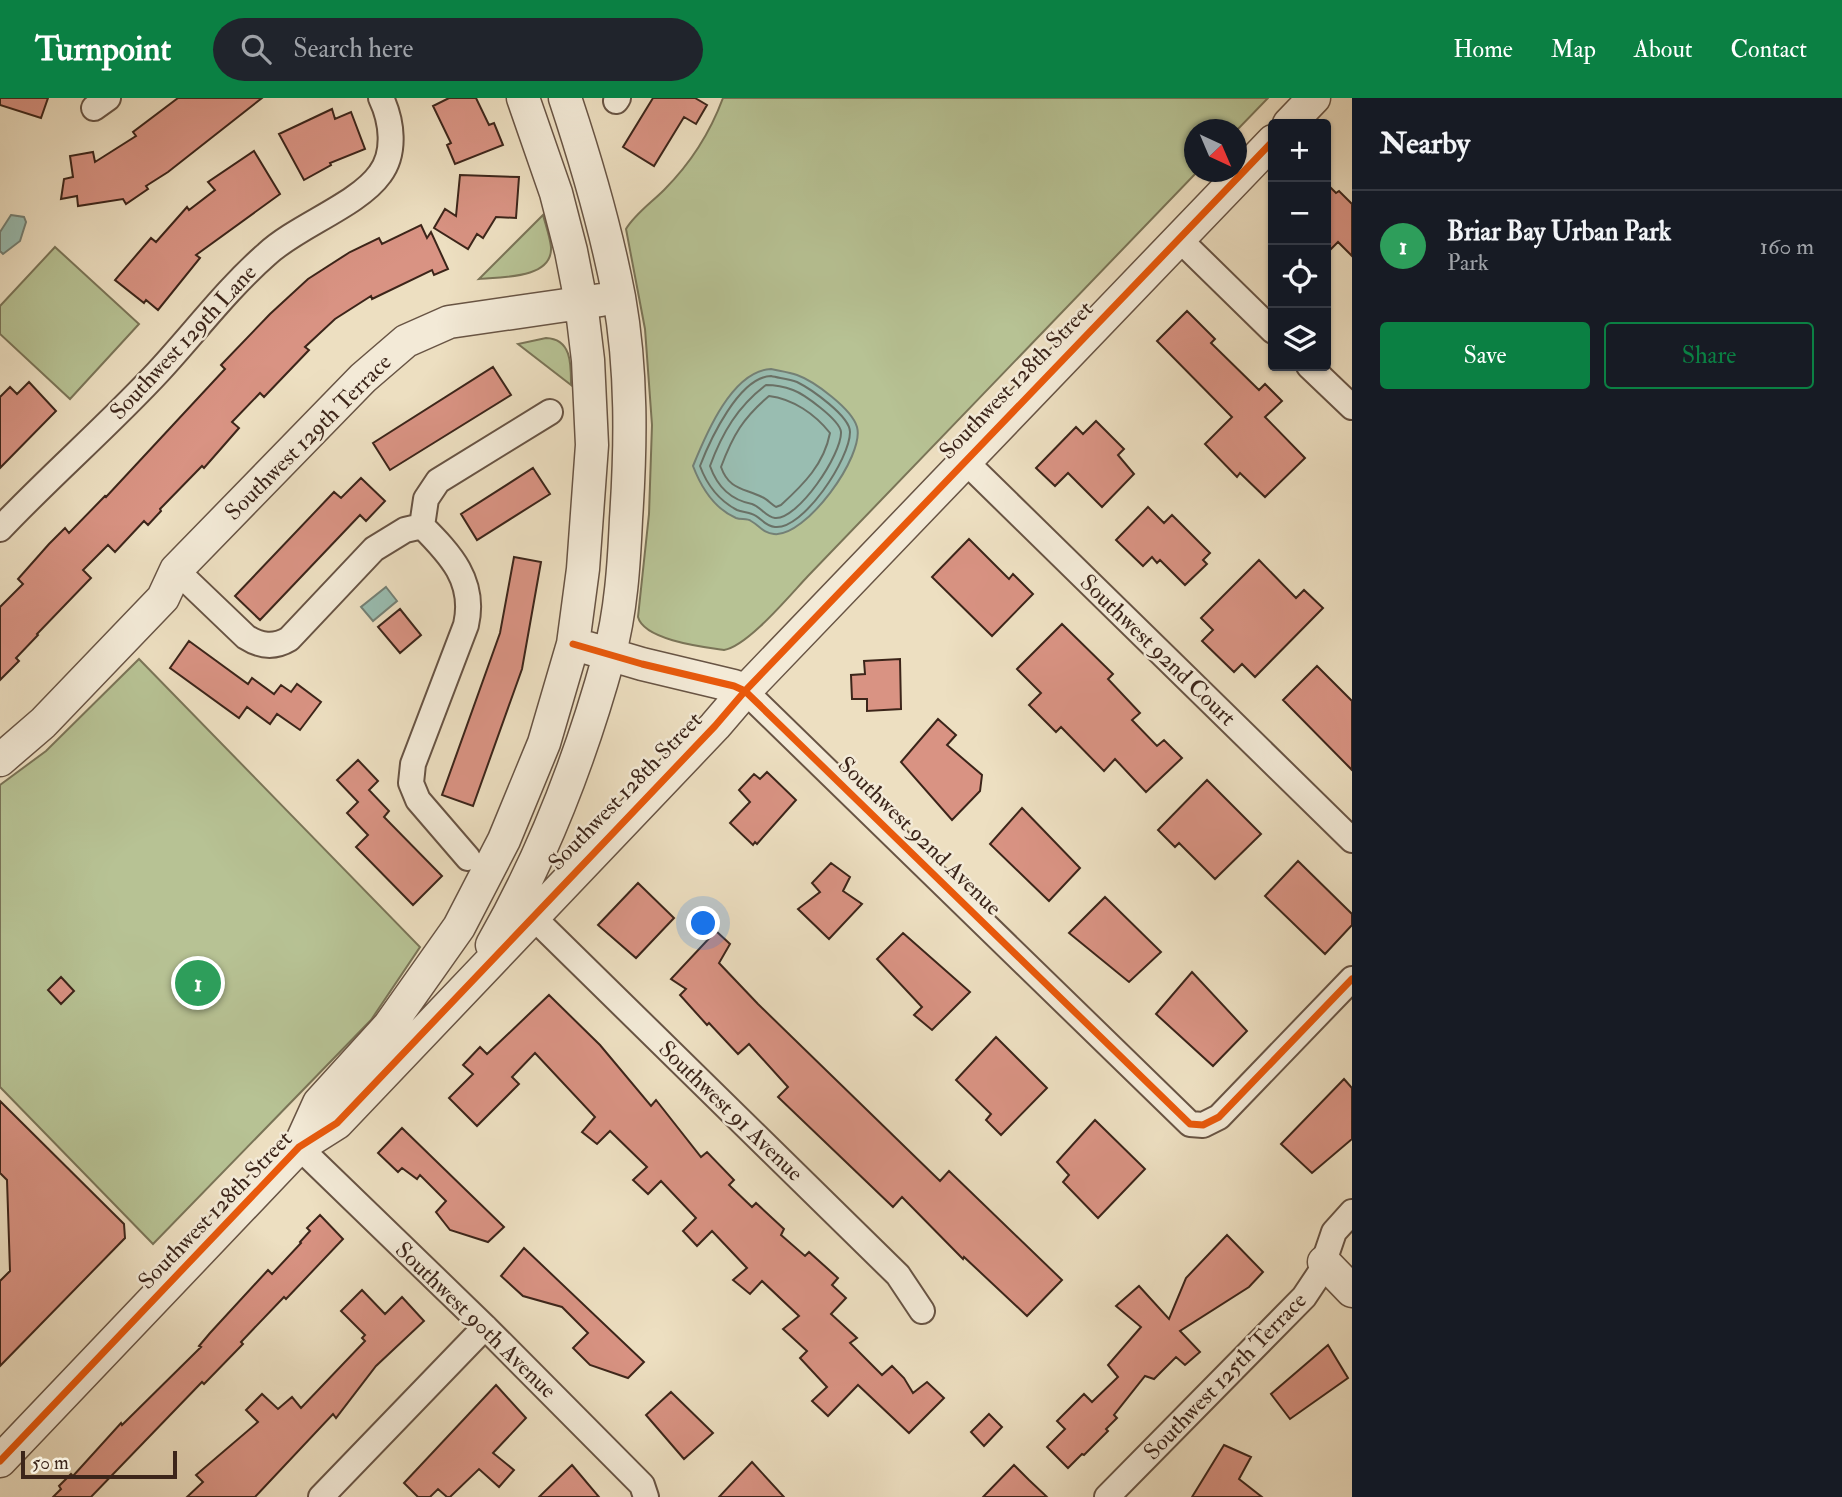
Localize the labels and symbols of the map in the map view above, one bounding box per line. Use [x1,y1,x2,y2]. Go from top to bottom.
north arrow [1184,119,1247,182]
street label: Southwest 129th Lane [103,258,263,426]
street label: Southwest 128th Street [933,295,1099,465]
street label: Southwest 129th Terrace [219,347,398,526]
street label: Southwest 92nd Court [1074,568,1242,732]
street label: Southwest 128th Street [542,706,708,876]
street label: Southwest 92nd Avenue [832,750,1008,922]
your location [686,906,720,940]
pin: 1 [175,957,221,1009]
street label: Southwest 91 Avenue [653,1035,810,1188]
street label: Southwest 128th Street [132,1125,298,1295]
street label: Southwest 90th Avenue [389,1235,563,1405]
street label: Southwest 125th Terrace [1137,1286,1313,1466]
scale bar [21,1448,177,1480]

